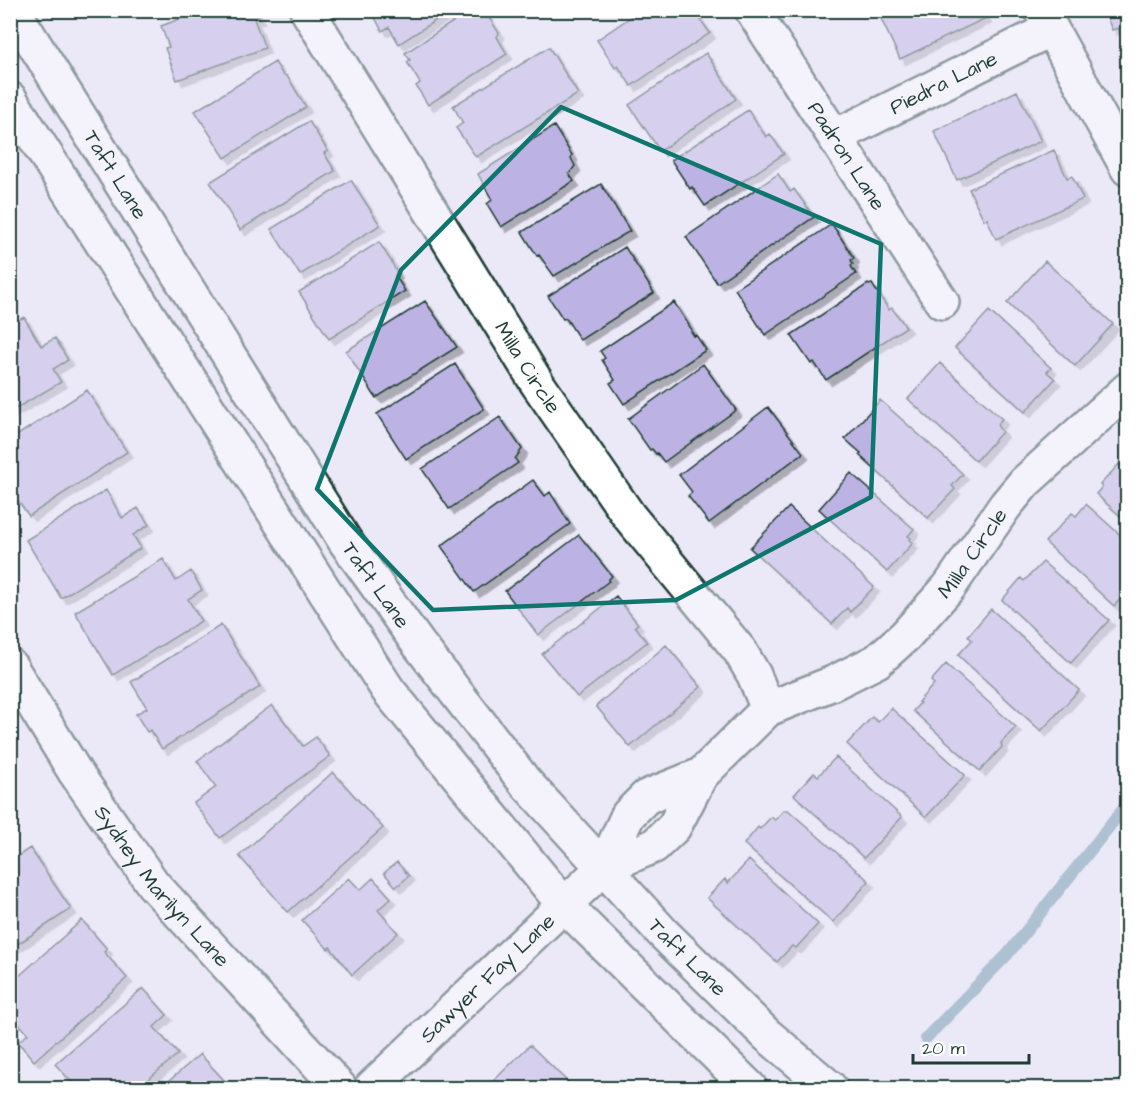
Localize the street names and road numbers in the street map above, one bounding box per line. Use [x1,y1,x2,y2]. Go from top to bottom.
street label: Piedra Lane [885,44,1002,121]
street label: Padron Lane [801,96,893,216]
street label: Taft Lane [77,124,155,225]
street label: Milla Circle [488,316,568,419]
street label: Milla Circle [931,502,1014,605]
street label: Taft Lane [335,536,417,634]
street label: Sydney Marilyn Lane [88,799,237,973]
street label: Sawyer Fay Lane [413,907,561,1049]
street label: Taft Lane [642,912,733,1003]

